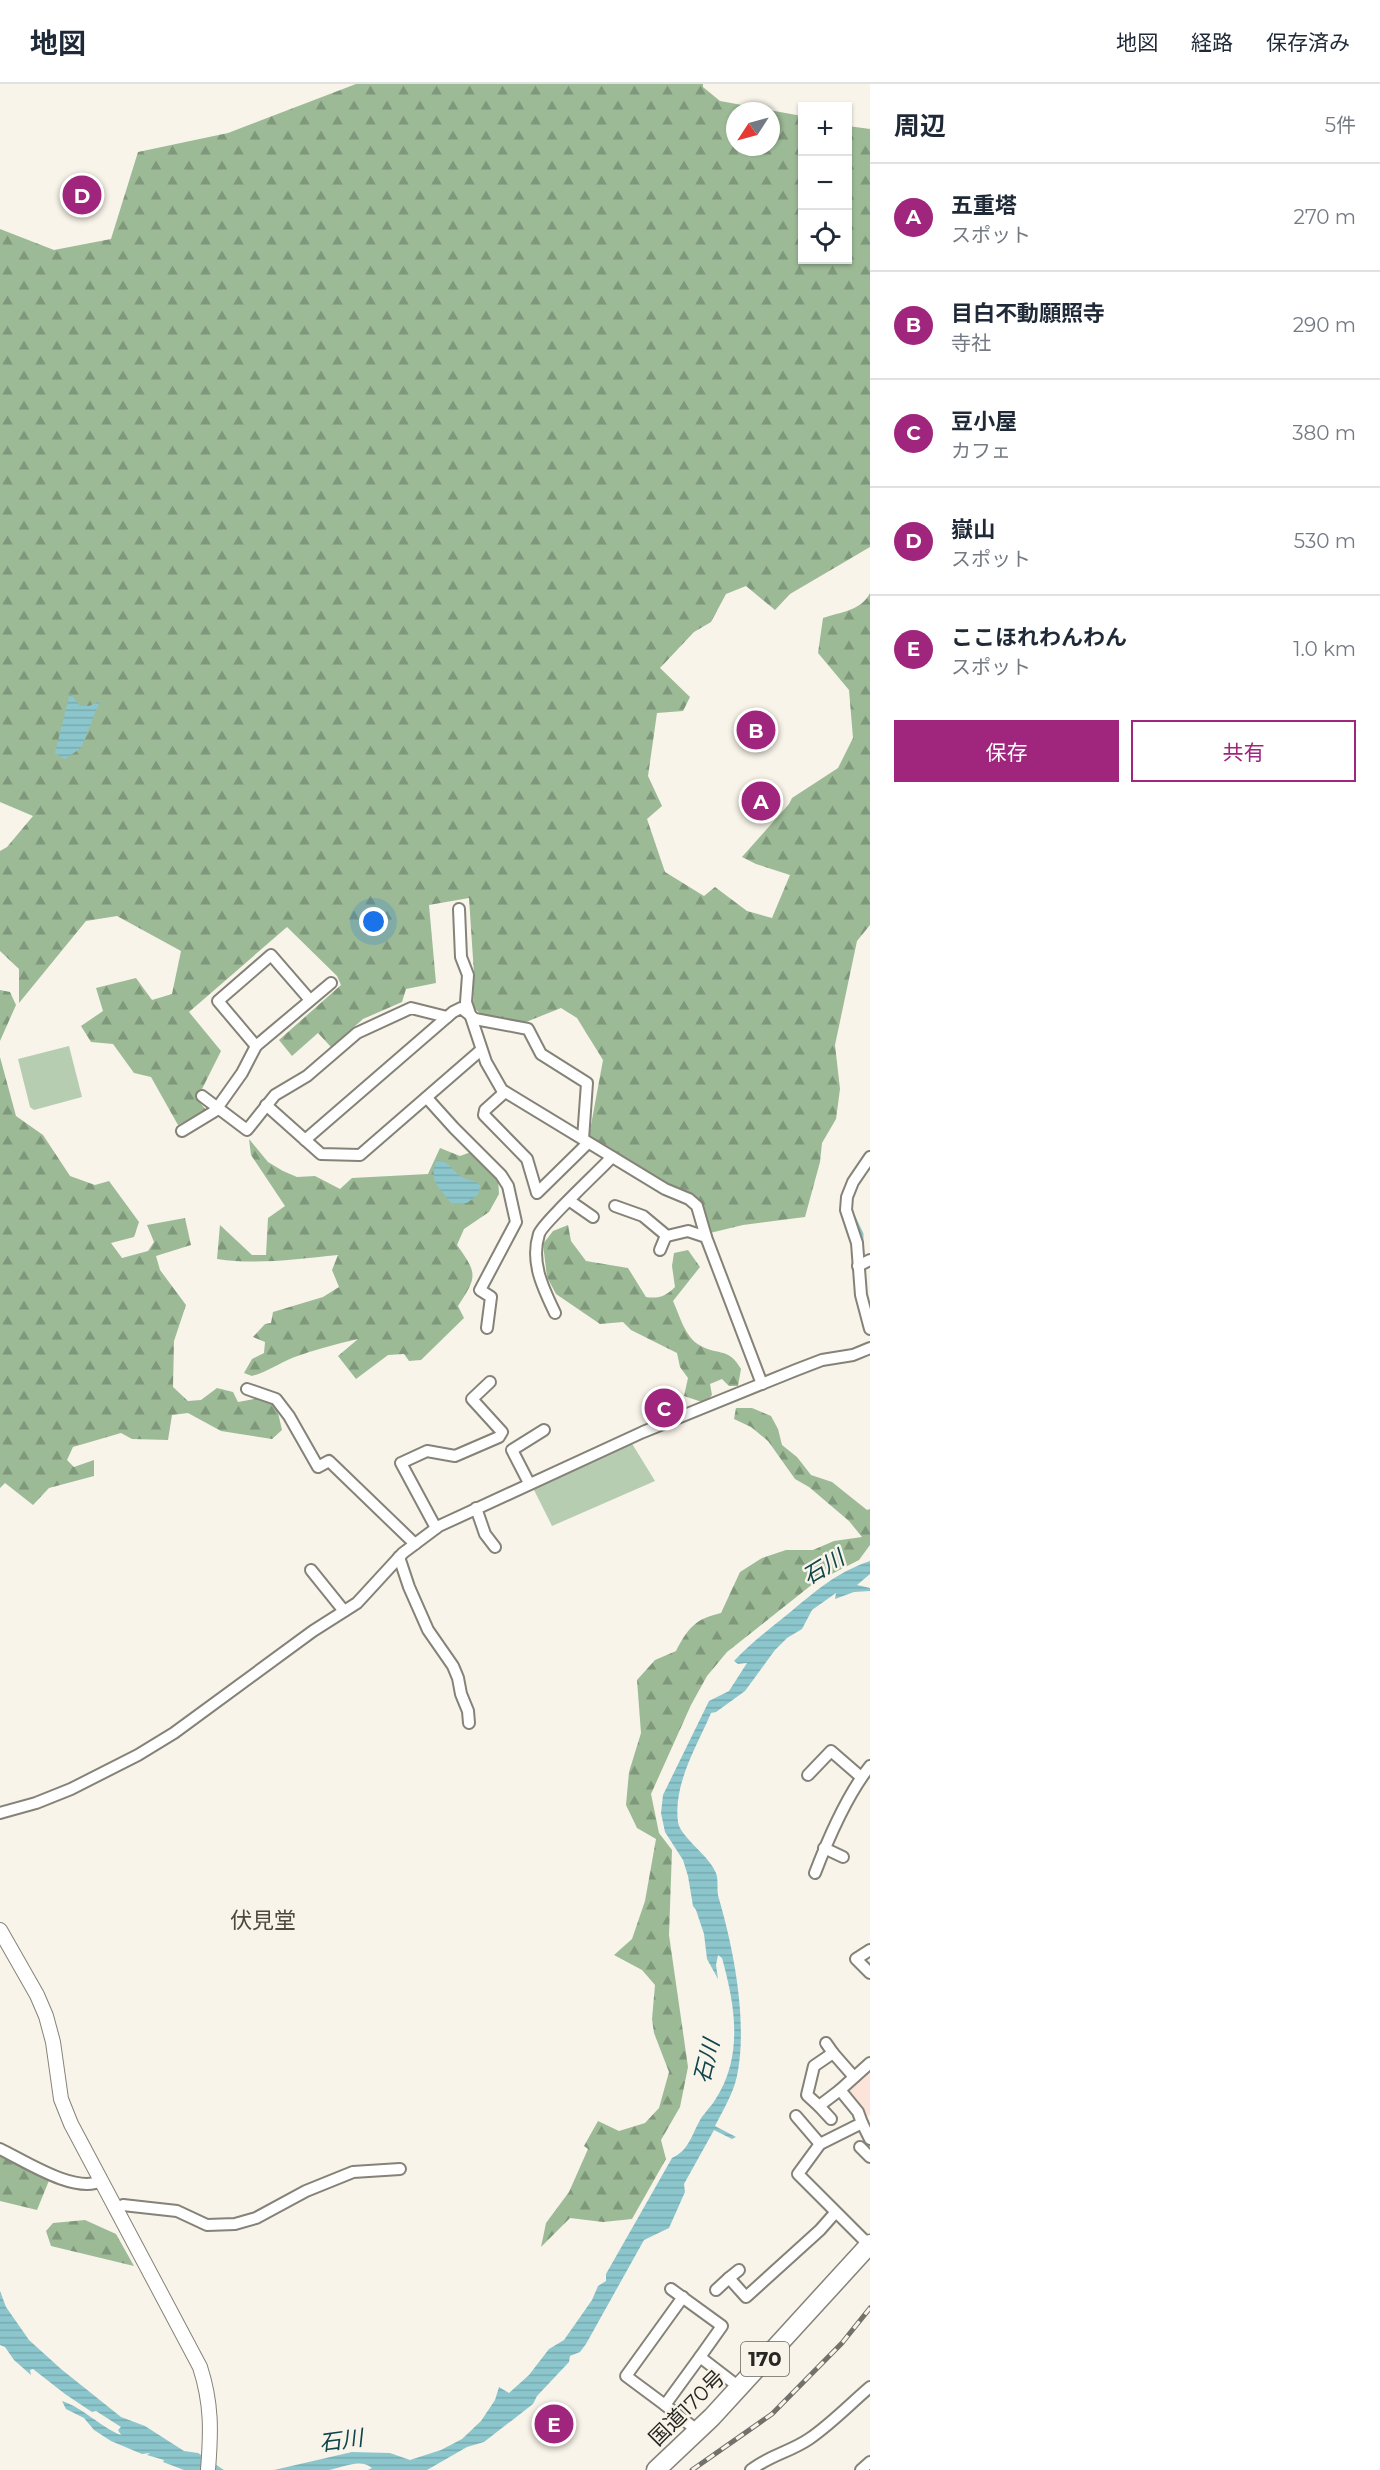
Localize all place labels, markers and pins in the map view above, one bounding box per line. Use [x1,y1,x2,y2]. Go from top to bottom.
pin: D [62,172,101,218]
pin: B [736,708,776,752]
pin: A [742,778,780,824]
pin: C [644,1386,684,1430]
pin: E [534,2402,574,2446]

